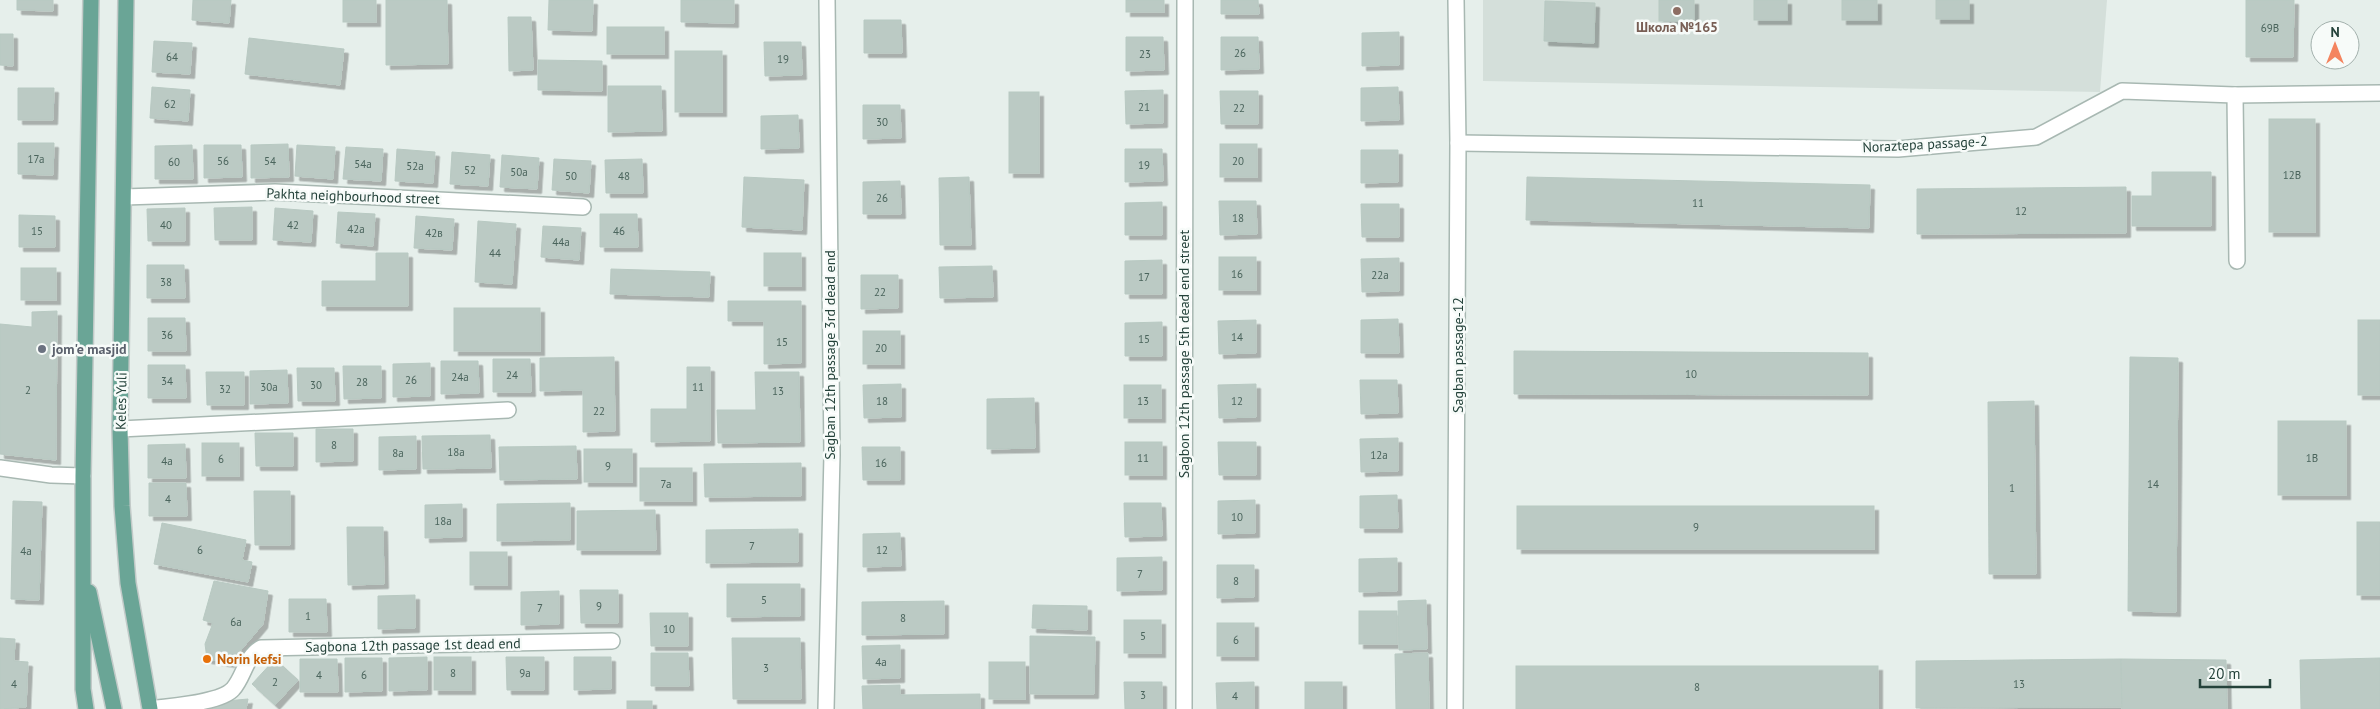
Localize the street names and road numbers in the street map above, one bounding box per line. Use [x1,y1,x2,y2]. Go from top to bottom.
street label: Noraztepa passage-2 [1862,132,1988,156]
street label: Pakhta neighbourhood street [266,184,440,208]
street label: Sagbon 12th passage 5th dead end street [1175,230,1193,478]
street label: Sagban 12th passage 3rd dead end [821,250,839,460]
street label: Sagban passage-12 [1449,297,1467,413]
street label: Keles Yuli [111,372,131,430]
street label: Sagbona 12th passage 1st dead end [305,634,521,656]

